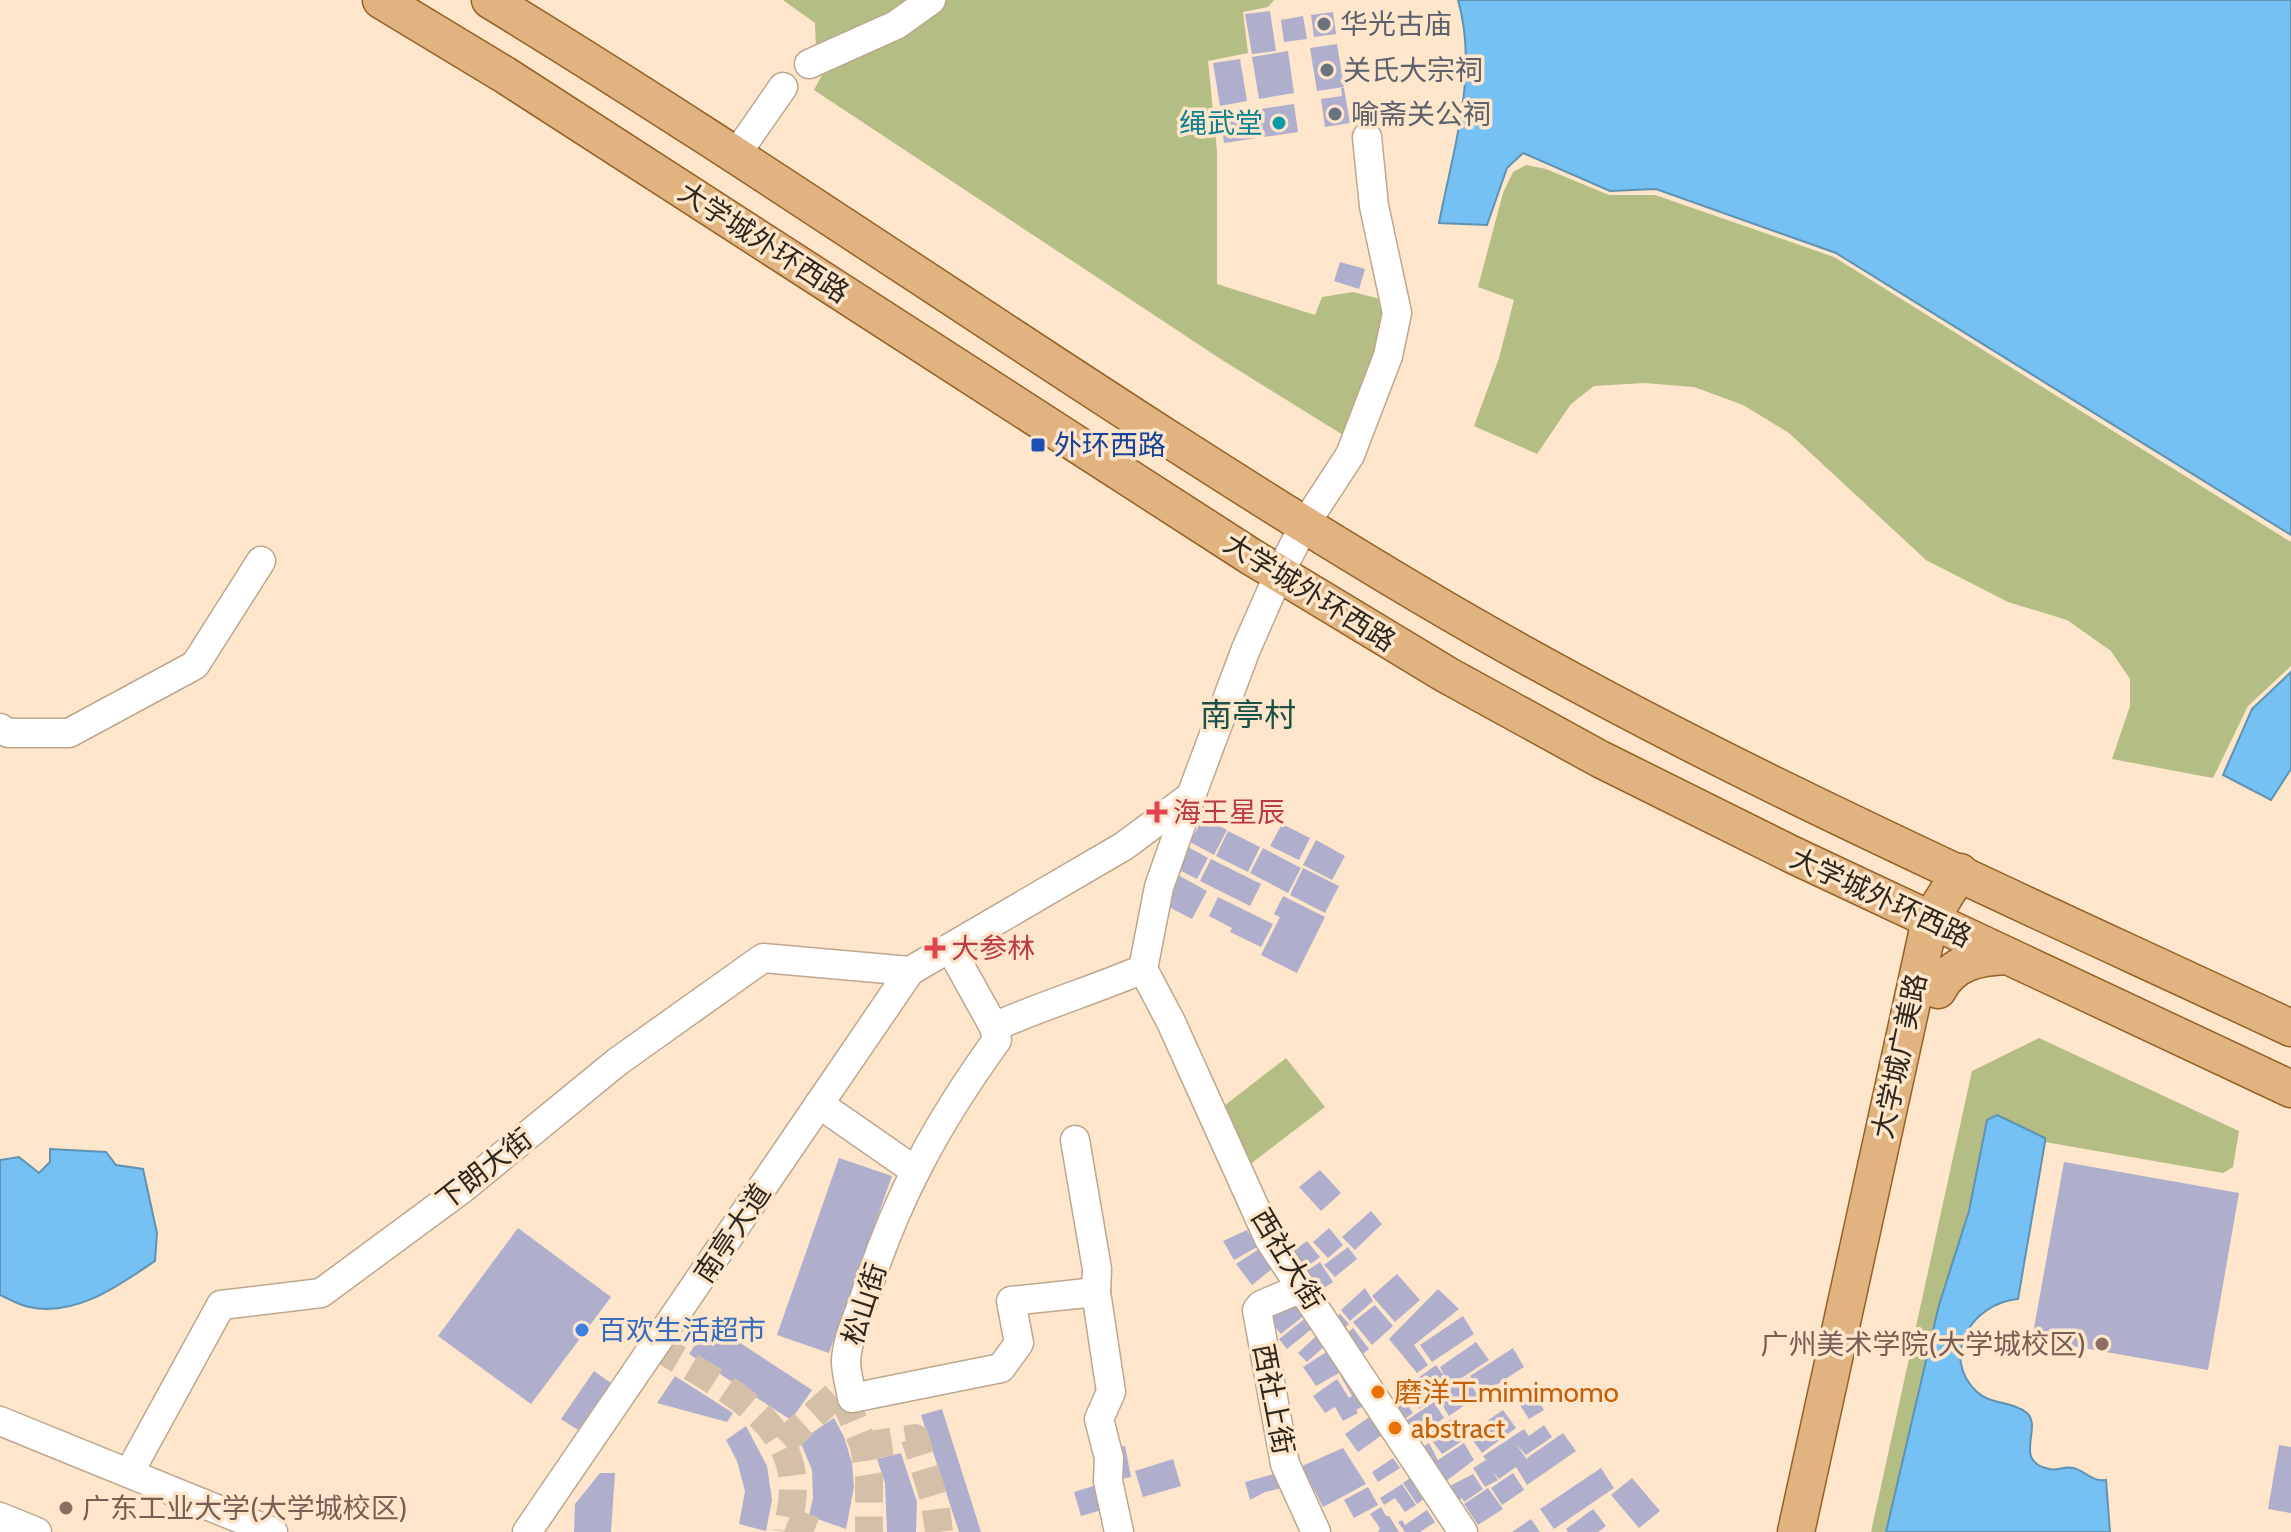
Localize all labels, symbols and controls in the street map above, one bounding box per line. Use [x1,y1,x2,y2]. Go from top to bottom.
place label: 华光古庙 [1340,7,1452,41]
marker: 华光古庙 [1315,15,1333,33]
place label: 关氏大宗祠 [1343,53,1483,87]
marker: 关氏大宗祠 [1318,61,1336,79]
place label: 喻斋关公祠 [1351,97,1491,131]
marker: 喻斋关公祠 [1326,105,1344,123]
place label: 绳武堂 [1179,106,1263,140]
marker: 绳武堂 [1270,114,1288,132]
street label: 大学城外环西路 [673,174,855,310]
place label: 外环西路 [1054,428,1166,462]
marker: 外环西路 [1029,436,1047,454]
street label: 大学城外环西路 [1218,526,1402,658]
district label: 南亭村 [1200,695,1296,734]
place label: 海王星辰 [1173,795,1285,829]
marker: 海王星辰 [1148,803,1166,821]
street label: 大学城外环西路 [1785,840,1977,954]
place label: 大参林 [951,931,1035,965]
marker: 大参林 [926,939,944,957]
street label: 大学城广美路 [1865,970,1933,1142]
street label: 下朗大街 [429,1121,539,1217]
street label: 南亭大道 [687,1177,777,1289]
street label: 西社大街 [1245,1202,1331,1316]
street label: 松山街 [835,1259,893,1349]
place label: 百欢生活超市 [598,1313,766,1347]
marker: 百欢生活超市 [573,1321,591,1339]
place label: 广州美术学院(大学城校区) [1760,1327,2086,1361]
marker: 广州美术学院(大学城校区) [2093,1335,2111,1353]
street label: 西社上街 [1247,1341,1301,1457]
place label: 磨洋工mimimomo [1394,1375,1619,1409]
marker: 磨洋工mimimomo [1369,1383,1387,1401]
place label: abstract [1411,1411,1505,1445]
marker: abstract [1386,1419,1404,1437]
place label: 广东工业大学(大学城校区) [82,1491,408,1525]
marker: 广东工业大学(大学城校区) [57,1499,75,1517]

